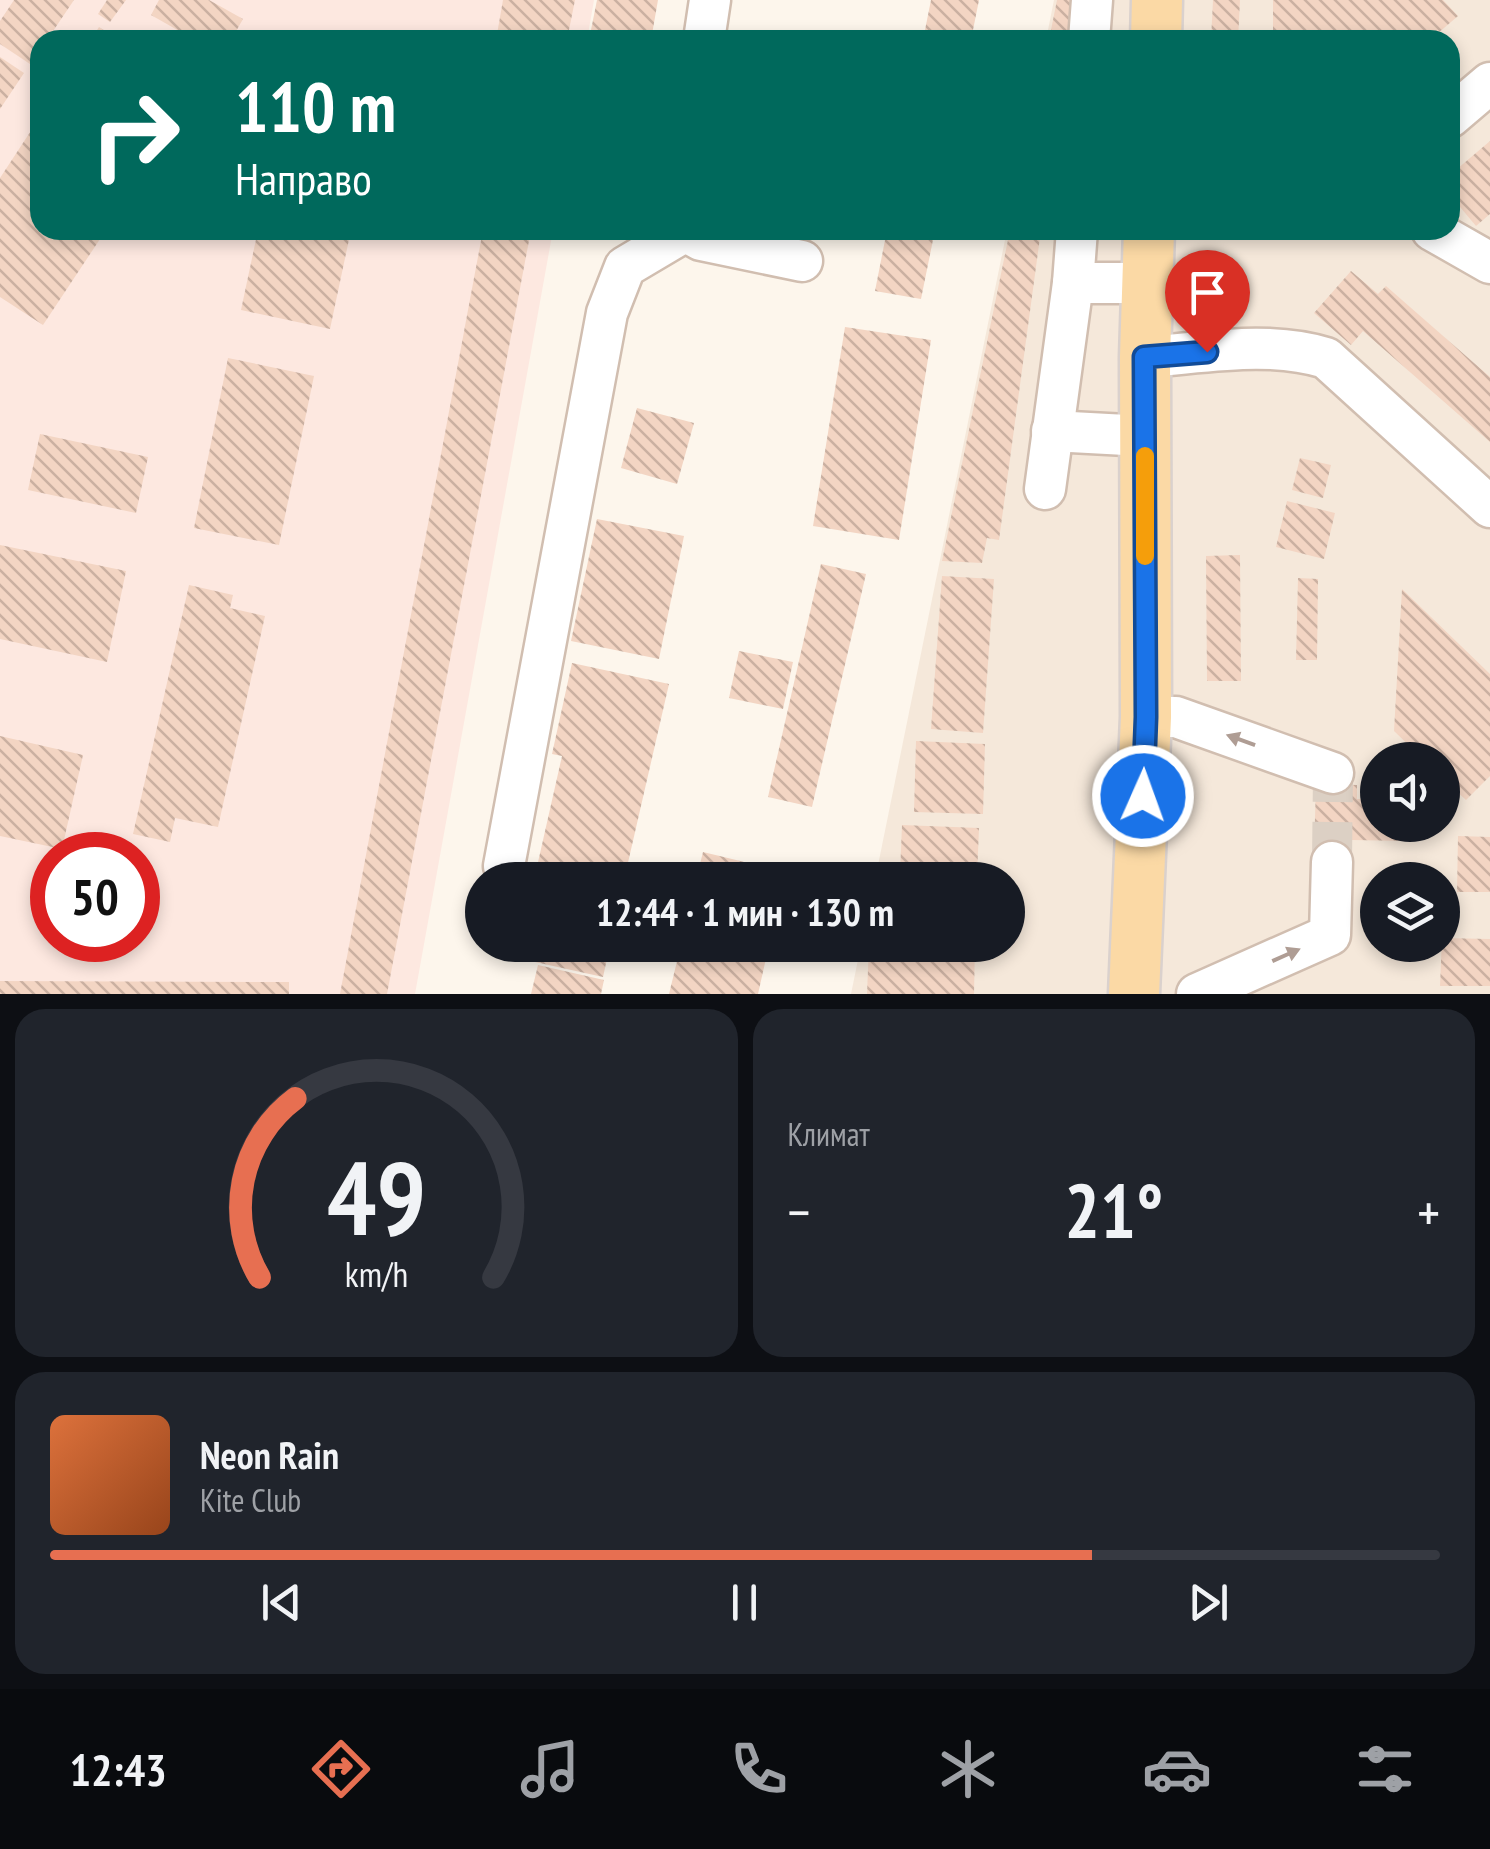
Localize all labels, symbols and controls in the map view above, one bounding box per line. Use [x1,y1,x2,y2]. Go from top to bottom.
text: 110 m [235,61,396,151]
icon: right [70,70,200,200]
text: Направо [235,149,372,207]
pin [1165,250,1250,353]
icon: arrive [1180,265,1235,320]
one-way arrow [1226,732,1256,747]
map controls [1360,742,1460,962]
button: sound [1360,742,1460,842]
position arrow [1091,744,1195,848]
speed limit sign: 50 [30,832,160,962]
button: layers [1360,862,1460,962]
text: 12:44 · 1 мин · 130 m [596,887,894,936]
one-way arrow [1271,947,1301,963]
text: Климат [788,1113,870,1155]
text: 49 [327,1129,426,1264]
text: 21° [1064,1162,1163,1259]
text: − [788,1176,810,1247]
text: + [1417,1176,1440,1247]
text: km/h [345,1251,408,1297]
text: Neon Rain [200,1430,339,1479]
text: Kite Club [200,1479,301,1521]
icon: previous [254,1575,309,1630]
icon: pause [717,1575,772,1630]
icon: next [1181,1575,1236,1630]
icon: directions [306,1734,376,1804]
icon: music [515,1734,585,1804]
icon: phone [724,1734,794,1804]
icon: climate [933,1734,1003,1804]
icon: car [1142,1734,1212,1804]
icon: filters [1350,1734,1420,1804]
text: 12:43 [69,1740,167,1798]

